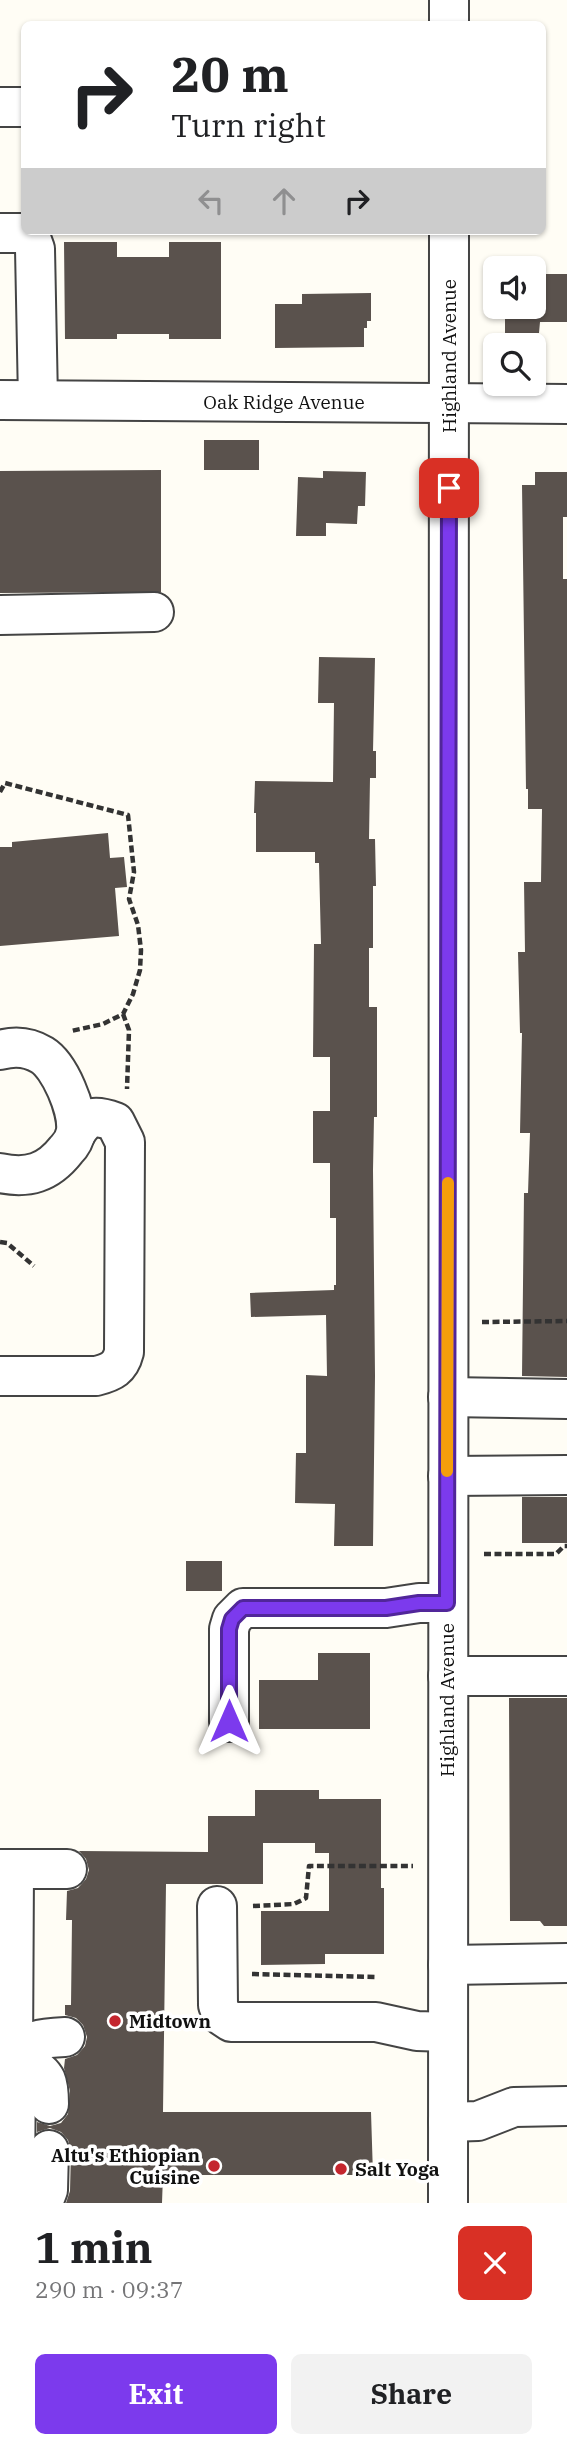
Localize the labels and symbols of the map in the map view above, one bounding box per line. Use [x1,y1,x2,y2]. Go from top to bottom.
street label: Highland Avenue [437,279,461,433]
street label: Oak Ridge Avenue [203,390,365,414]
pin [419,458,479,518]
street label: Highland Avenue [435,1623,459,1777]
position arrow [192,1684,266,1758]
place label: Midtown [129,2009,212,2033]
marker: Midtown [107,2013,123,2029]
place label: Altu's Ethiopian Cuisine [51,2143,200,2189]
place label: Salt Yoga [355,2157,440,2181]
marker: Altu's Ethiopian Cuisine [206,2158,222,2174]
marker: Salt Yoga [333,2161,349,2177]

